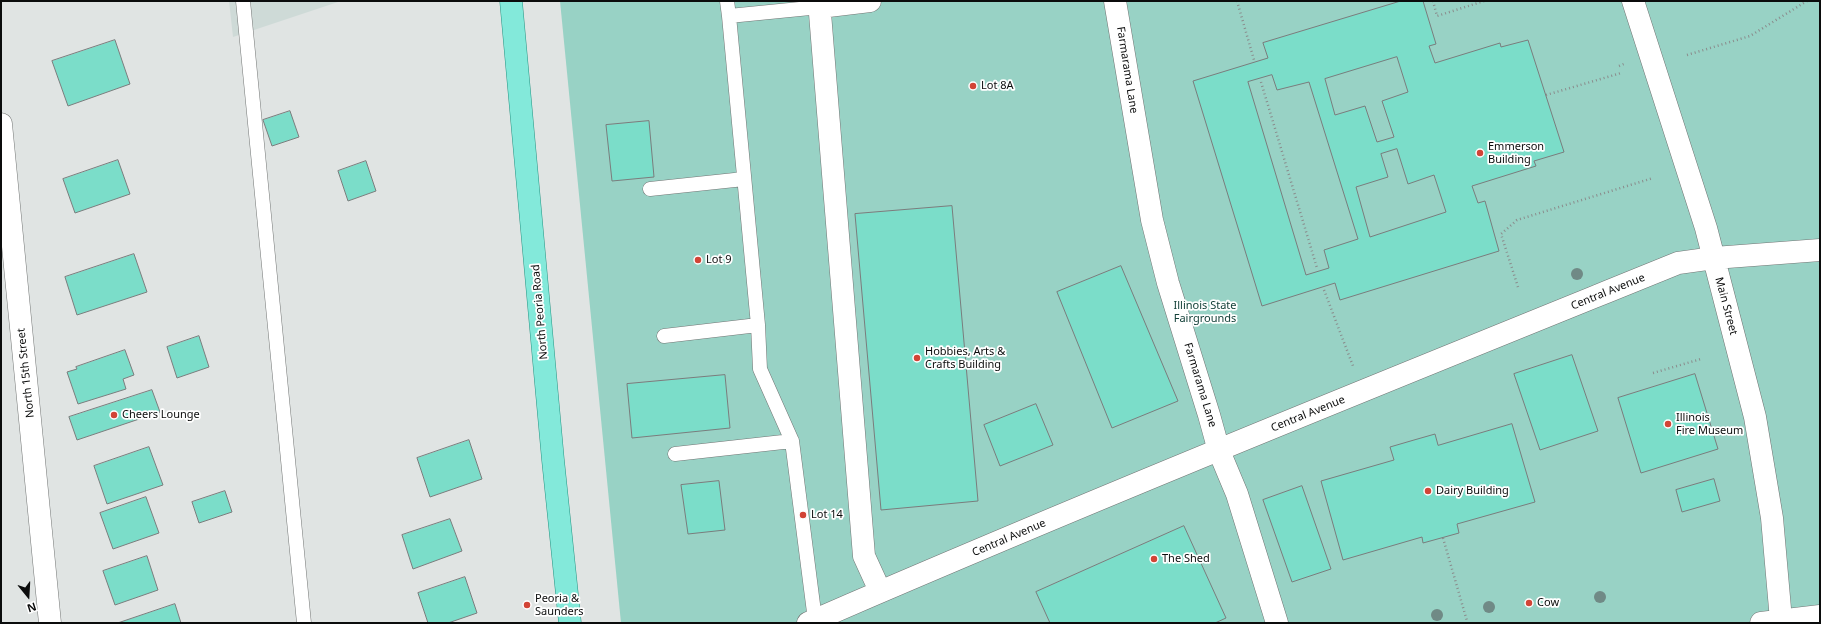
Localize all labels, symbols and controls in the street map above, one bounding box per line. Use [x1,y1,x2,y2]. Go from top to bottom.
street label: Farmarama Lane [1114,26,1140,114]
place label: Lot 8A [981,79,1014,93]
marker: Lot 8A [968,81,978,91]
place label: Emmerson Building [1488,140,1544,166]
marker: Emmerson Building [1475,148,1485,158]
place label: Lot 9 [706,253,732,267]
marker: Lot 9 [693,255,703,265]
street label: North Peoria Road [529,264,551,360]
street label: Central Avenue [1569,271,1647,313]
street label: Main Street [1712,276,1740,336]
park label: Illinois State Fairgrounds [1173,299,1237,325]
street label: North 15th Street [15,328,37,418]
street label: Farmarama Lane [1181,341,1219,429]
place label: Hobbies, Arts & Crafts Building [925,345,1005,371]
marker: Hobbies, Arts & Crafts Building [912,353,922,363]
street label: Central Avenue [1269,393,1347,435]
place label: Cheers Lounge [122,408,200,422]
marker: Cheers Lounge [109,410,119,420]
place label: Illinois Fire Museum [1676,411,1743,437]
marker: Illinois Fire Museum [1663,419,1673,429]
place label: Dairy Building [1436,484,1509,498]
marker: Dairy Building [1423,486,1433,496]
place label: Lot 14 [811,508,843,522]
marker: Lot 14 [798,510,808,520]
street label: Central Avenue [970,517,1048,559]
place label: The Shed [1162,552,1210,566]
marker: The Shed [1149,554,1159,564]
north arrow [8,576,48,616]
place label: Peoria & Saunders [535,592,584,618]
place label: Cow [1537,596,1559,610]
marker: Cow [1524,598,1534,608]
text: N [25,599,38,616]
marker: Peoria & Saunders [522,600,532,610]

